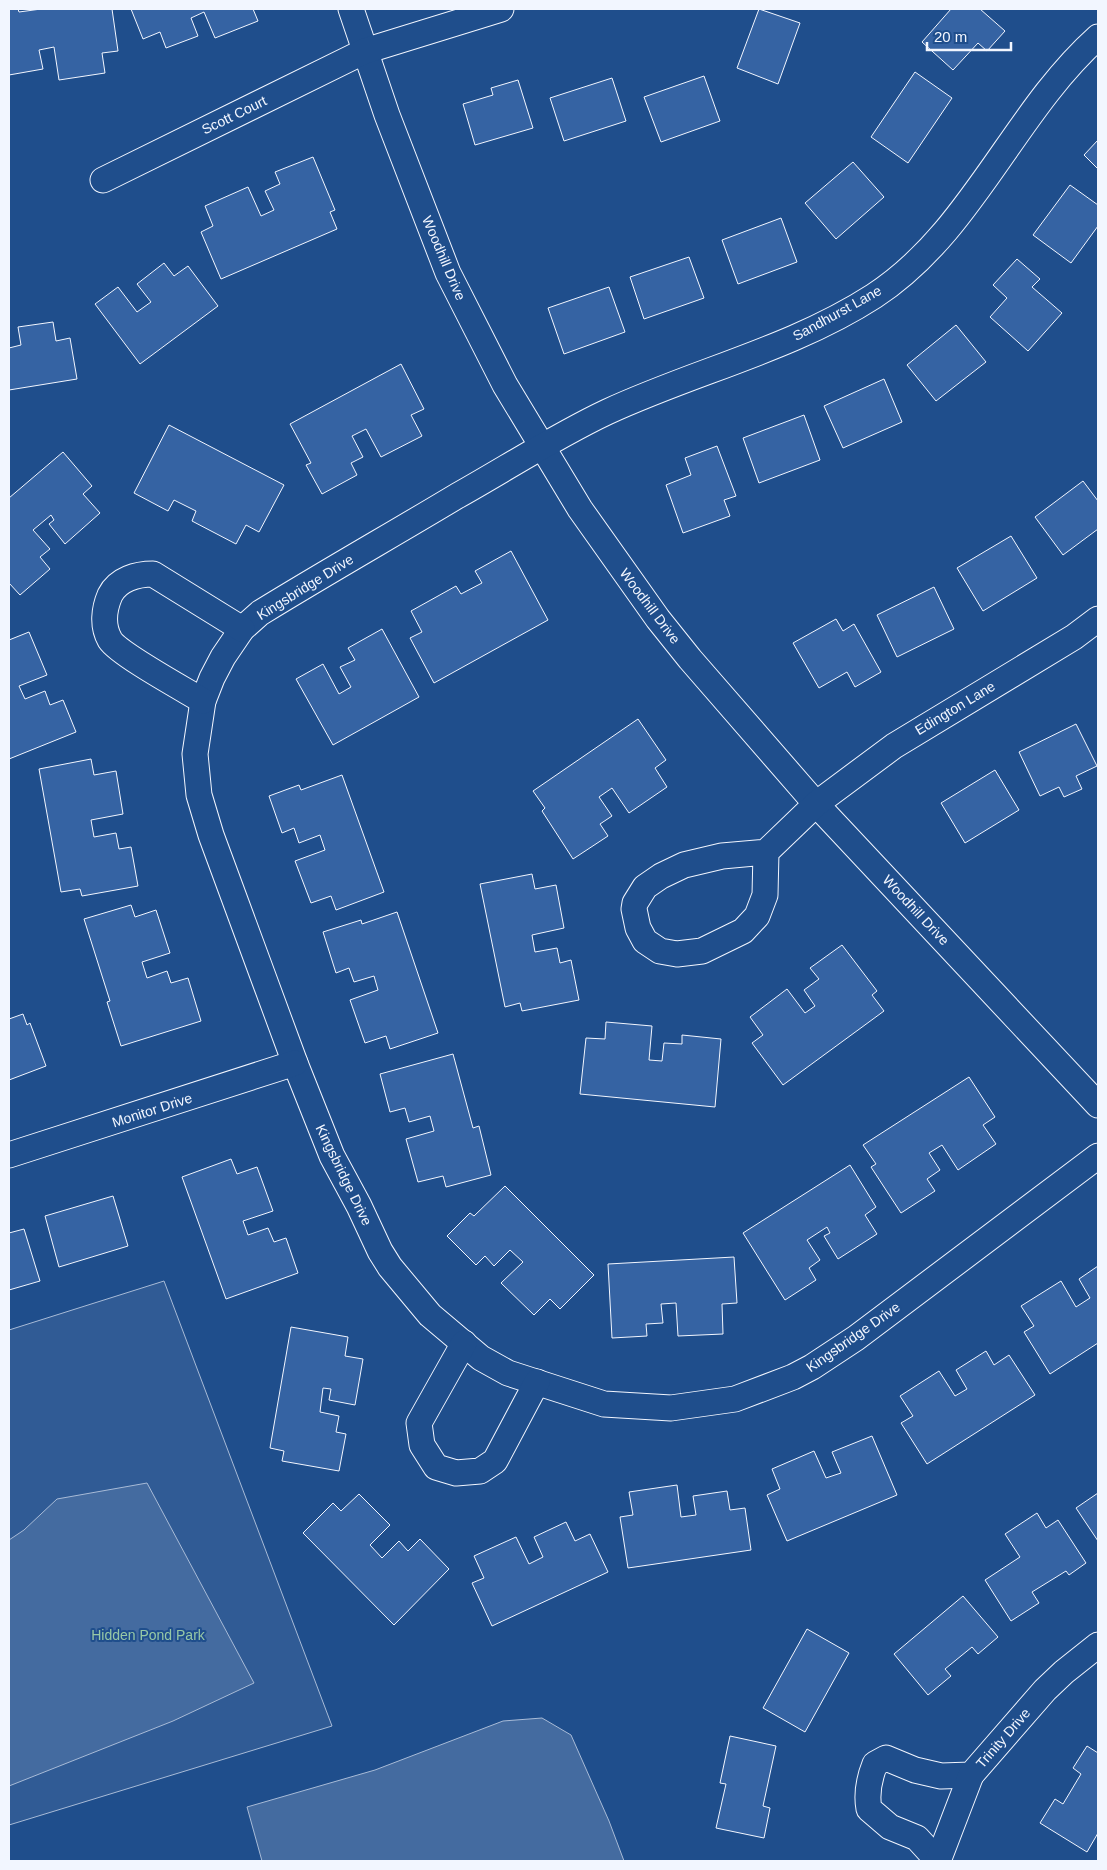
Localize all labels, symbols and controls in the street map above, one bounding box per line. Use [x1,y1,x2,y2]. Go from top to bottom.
scale bar [927,20,1011,52]
text: 20 m [934,28,967,45]
street label: Scott Court [199,92,269,138]
street label: Woodhill Drive [419,213,469,303]
street label: Sandhurst Lane [790,282,884,344]
street label: Kingsbridge Drive [254,551,356,623]
street label: Woodhill Drive [617,565,684,647]
street label: Edington Lane [912,678,998,738]
street label: Woodhill Drive [879,872,953,949]
street label: Monitor Drive [110,1089,194,1130]
street label: Kingsbridge Drive [313,1122,376,1228]
street label: Kingsbridge Drive [803,1299,903,1375]
park label: Hidden Pond Park [91,1627,206,1643]
street label: Trinity Drive [973,1705,1033,1771]

